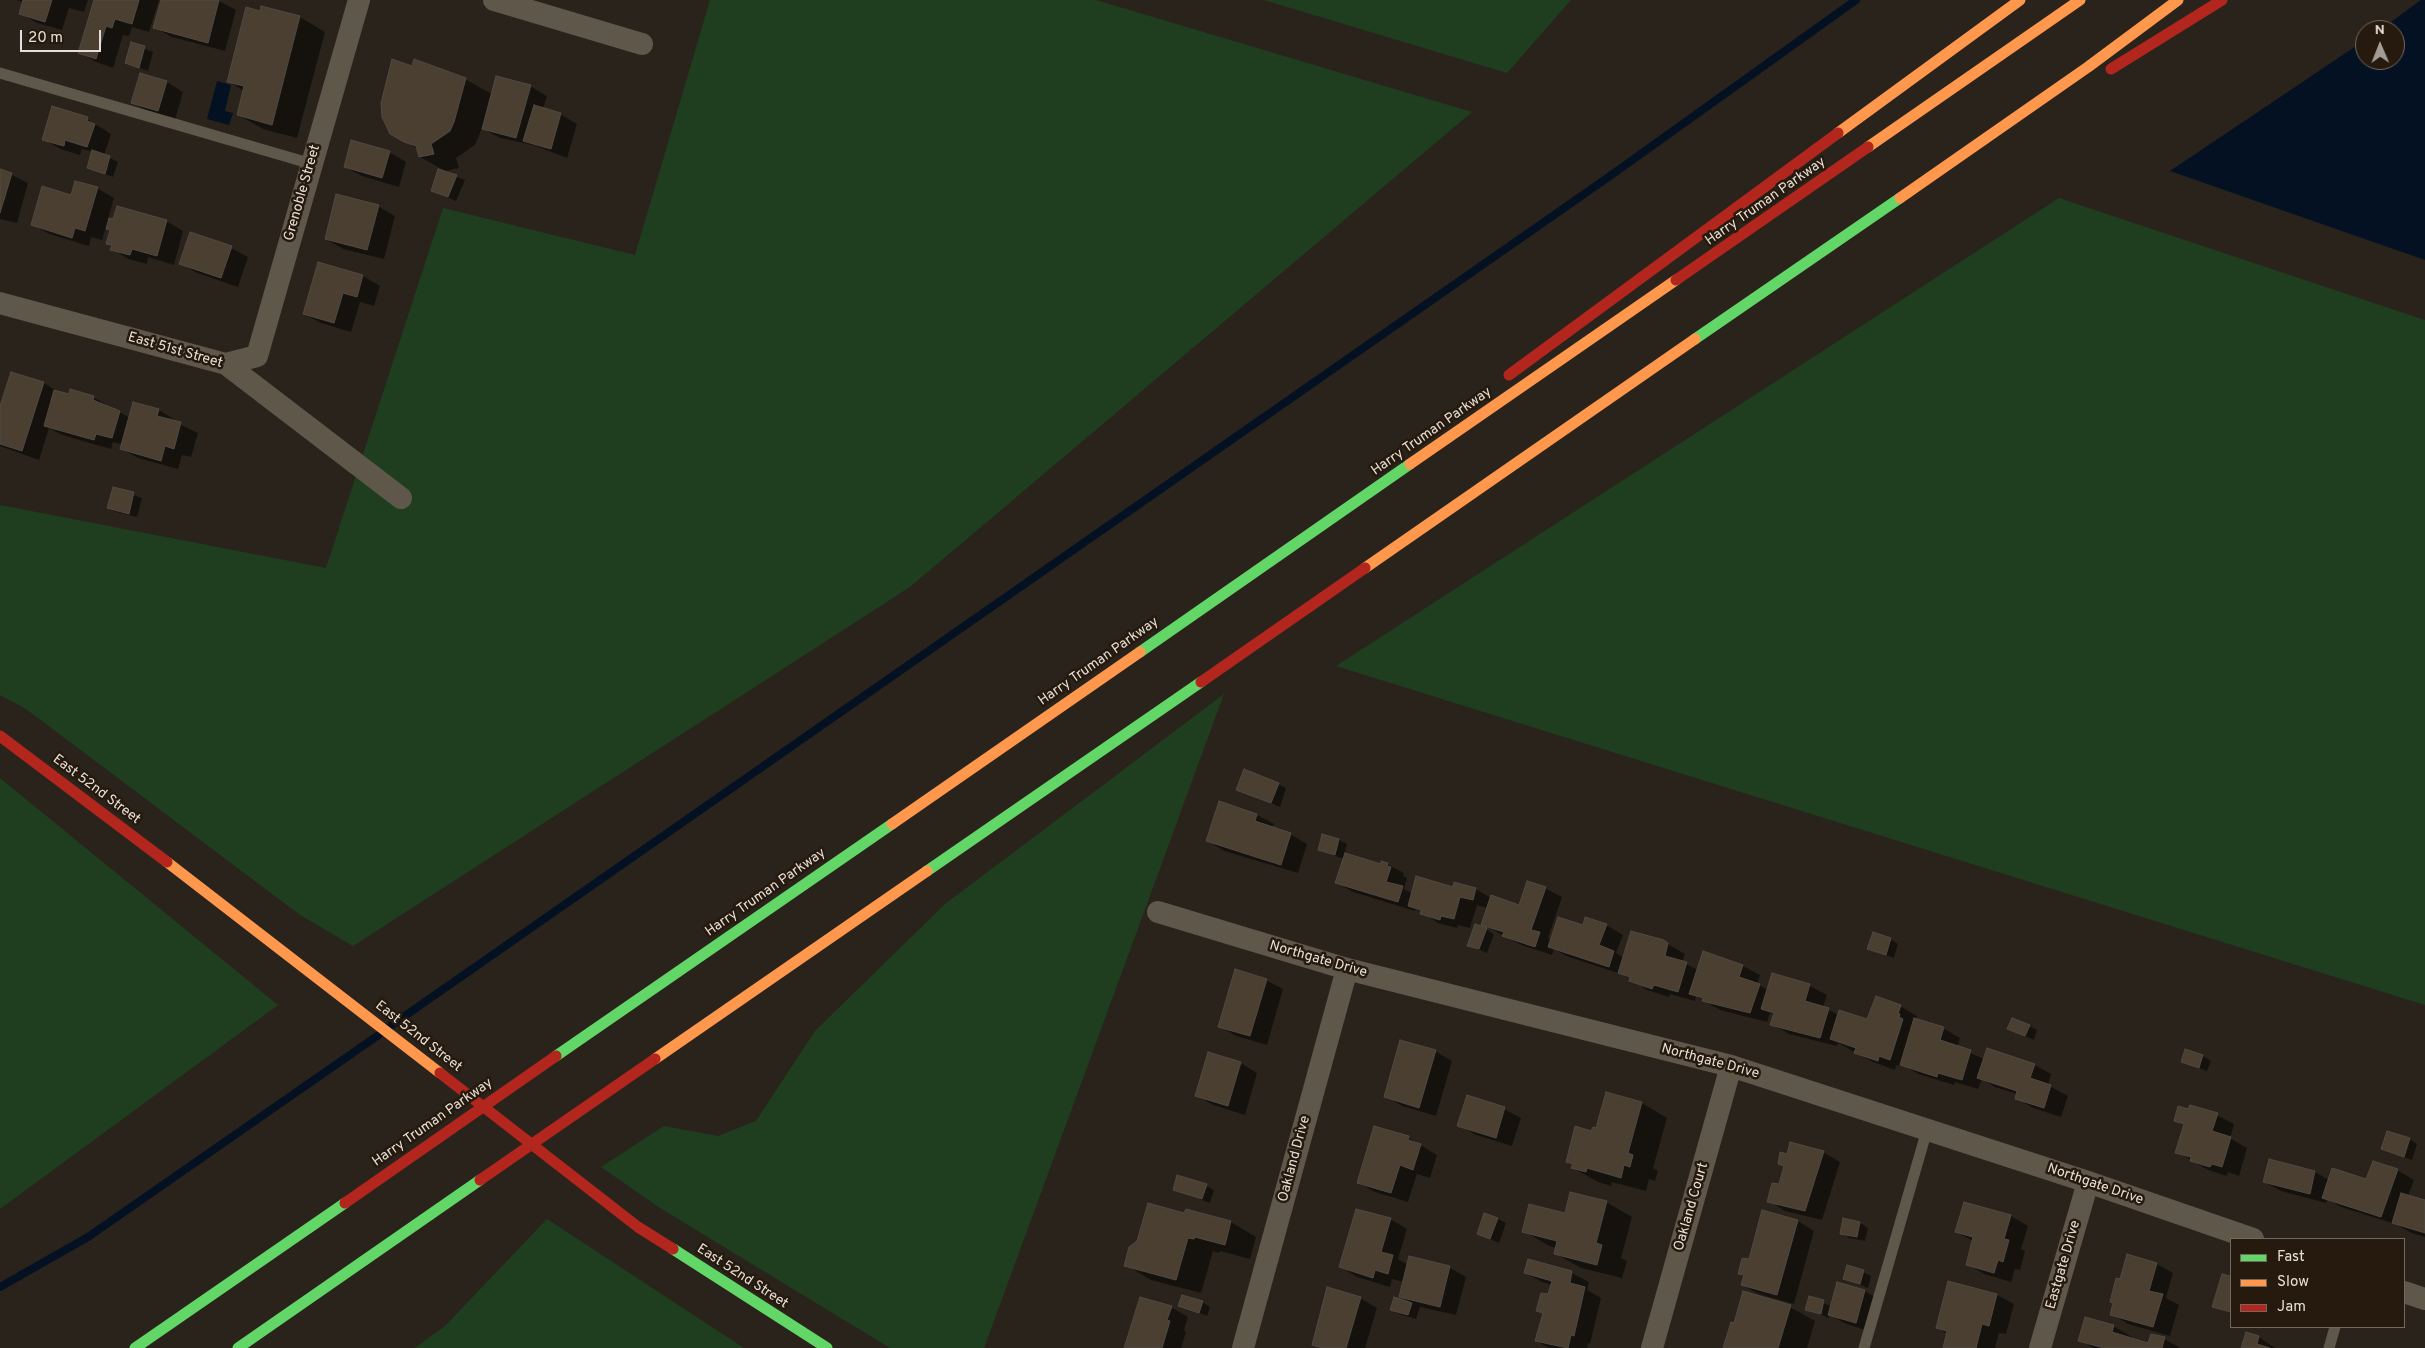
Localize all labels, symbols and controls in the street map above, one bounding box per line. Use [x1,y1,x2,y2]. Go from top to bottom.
scale bar [22,20,104,52]
north arrow [2355,20,2405,70]
text: N [2375,22,2385,39]
text: 20 m [28,29,63,48]
street label: Grenoble Street [281,143,325,243]
street label: Harry Truman Parkway [1703,154,1829,250]
street label: East 51st Street [126,329,224,373]
street label: Harry Truman Parkway [1369,384,1495,480]
street label: Harry Truman Parkway [1036,614,1162,710]
street label: East 52nd Street [49,751,143,829]
street label: Harry Truman Parkway [703,845,829,941]
street label: Northgate Drive [1267,938,1369,982]
street label: East 52nd Street [371,998,465,1076]
street label: Northgate Drive [1659,1041,1761,1083]
street label: Harry Truman Parkway [370,1075,496,1171]
street label: Oakland Drive [1275,1114,1315,1204]
street label: Oakland Court [1671,1161,1713,1253]
street label: Northgate Drive [2045,1161,2145,1209]
street label: Eastgate Drive [2043,1219,2085,1311]
legend [2230,1238,2405,1328]
street label: East 52nd Street [693,1241,791,1313]
text: Fast [2277,1248,2305,1267]
text: Slow [2277,1273,2309,1292]
text: Jam [2277,1298,2306,1317]

